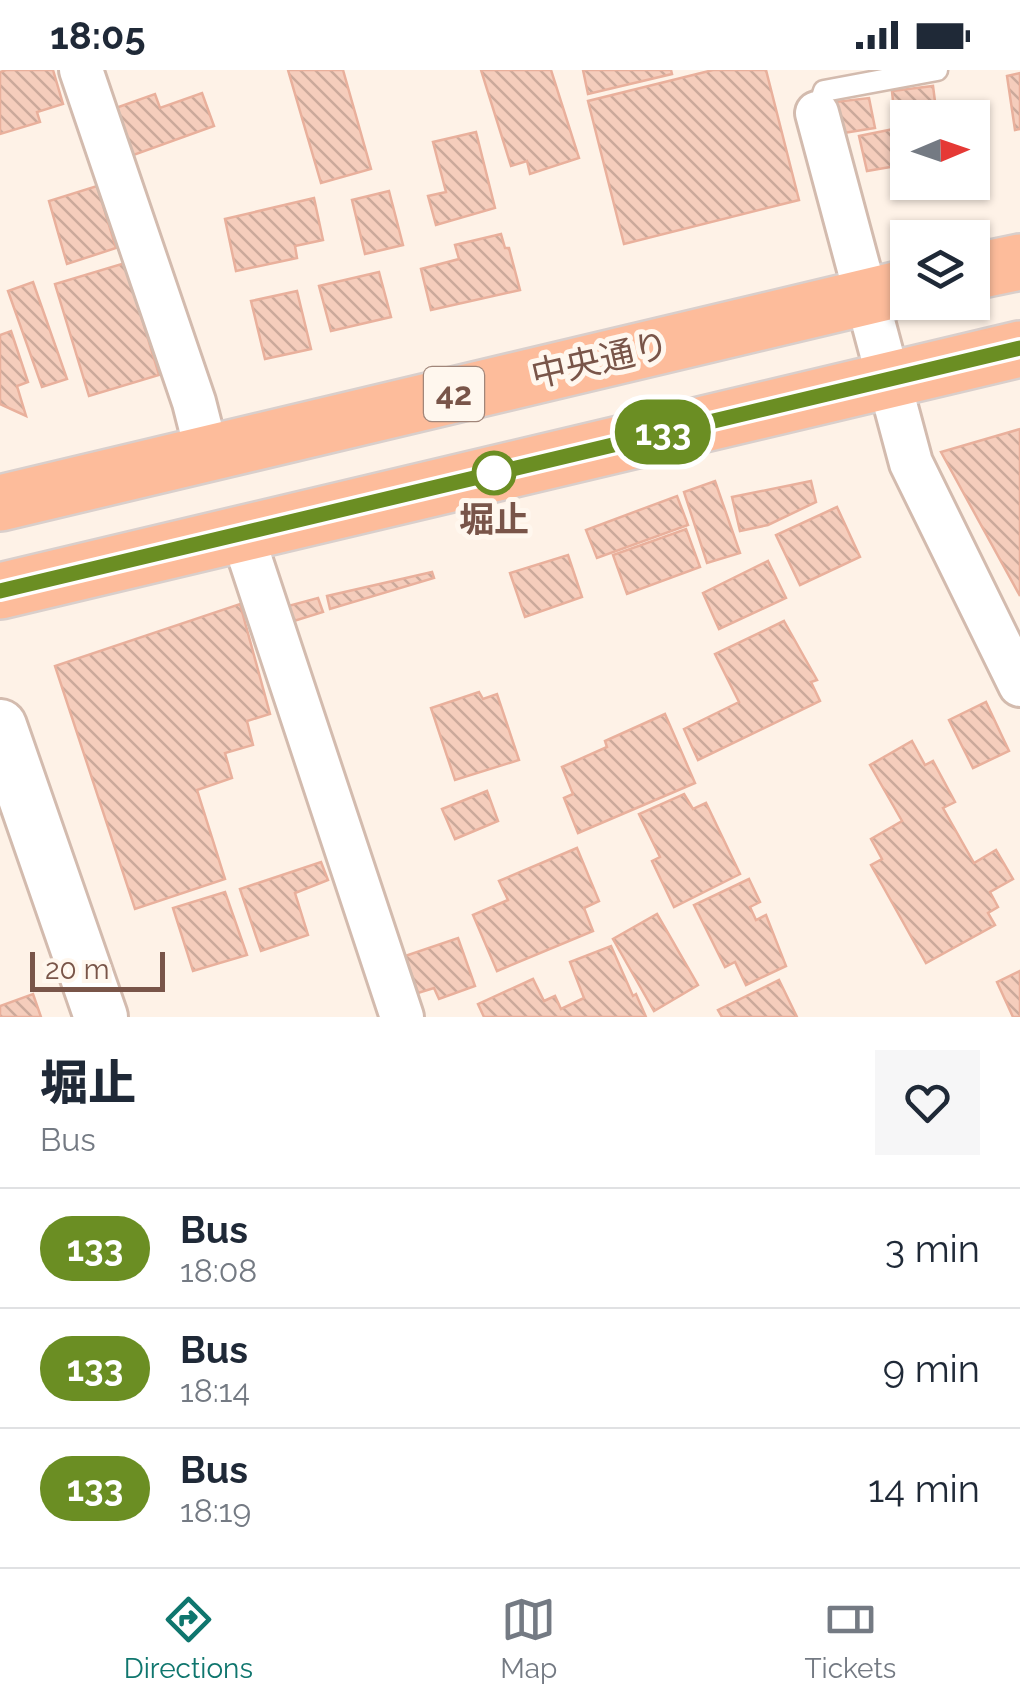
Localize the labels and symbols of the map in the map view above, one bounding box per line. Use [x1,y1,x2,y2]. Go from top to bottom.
north arrow [890,100,990,200]
street label: 中央通り [527,324,673,395]
road number: 42 [424,367,484,421]
line badge: 133 [606,400,720,464]
marker: 堀止 [473,452,515,494]
place label: 堀止 [459,499,529,540]
scale bar [30,947,165,991]

